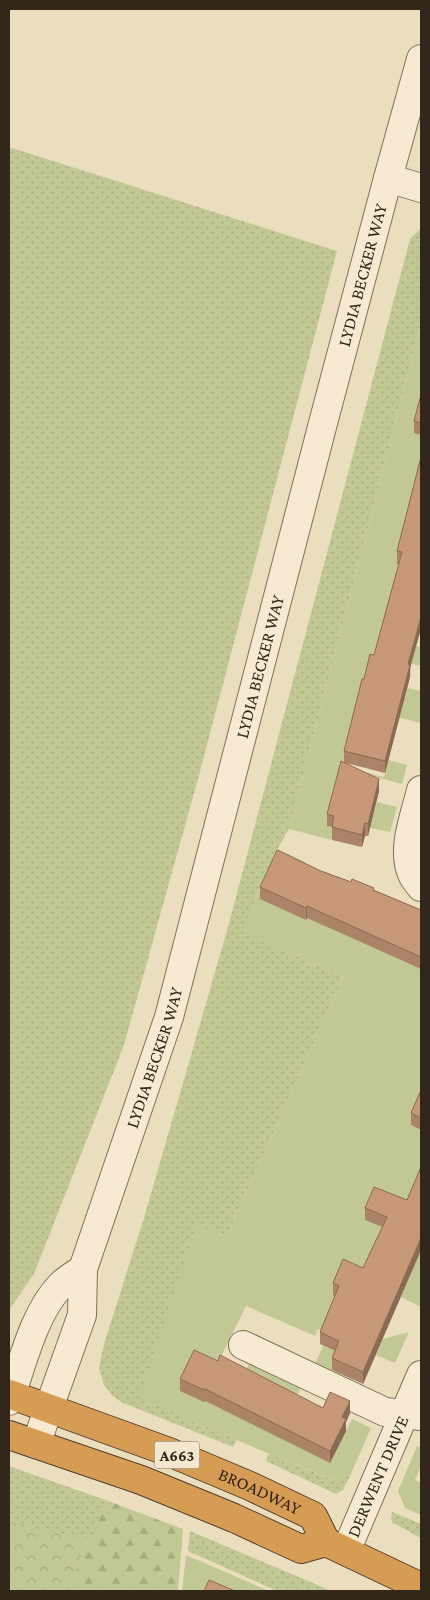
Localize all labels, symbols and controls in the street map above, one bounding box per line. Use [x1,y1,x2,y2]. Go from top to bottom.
street label: LYDIA BECKER WAY [334,201,391,349]
street label: LYDIA BECKER WAY [232,593,288,741]
street label: LYDIA BECKER WAY [122,985,186,1131]
street label: DERWENT DRIVE [343,1412,413,1540]
road number: A663 [154,1442,200,1468]
street label: BROADWAY [215,1464,305,1519]

